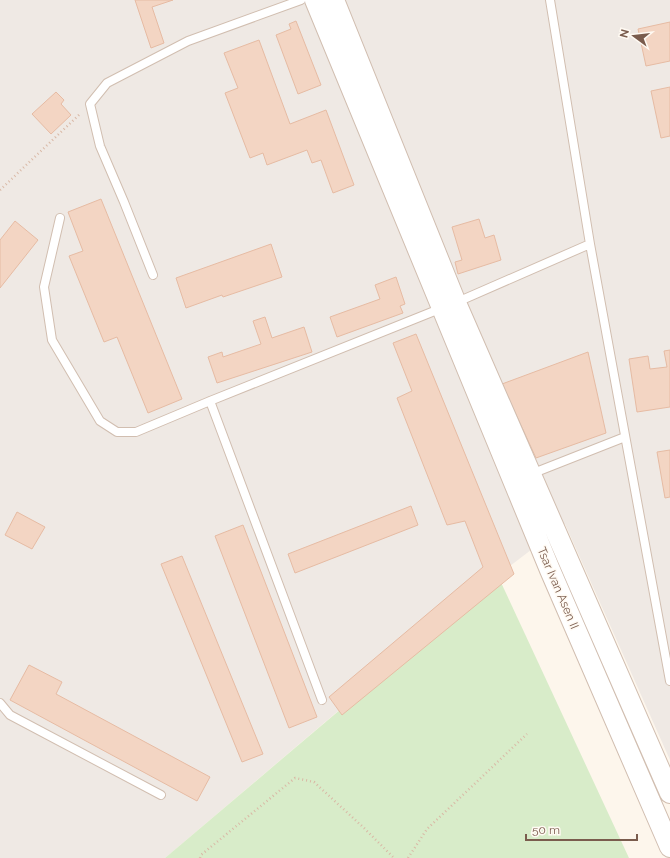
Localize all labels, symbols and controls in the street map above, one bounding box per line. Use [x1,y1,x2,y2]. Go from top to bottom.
north arrow [614,16,654,56]
text: N [617,28,632,39]
street label: Tsar Ivan Asen II [534,545,582,631]
scale bar [526,816,637,842]
text: 50 m [532,823,560,837]

